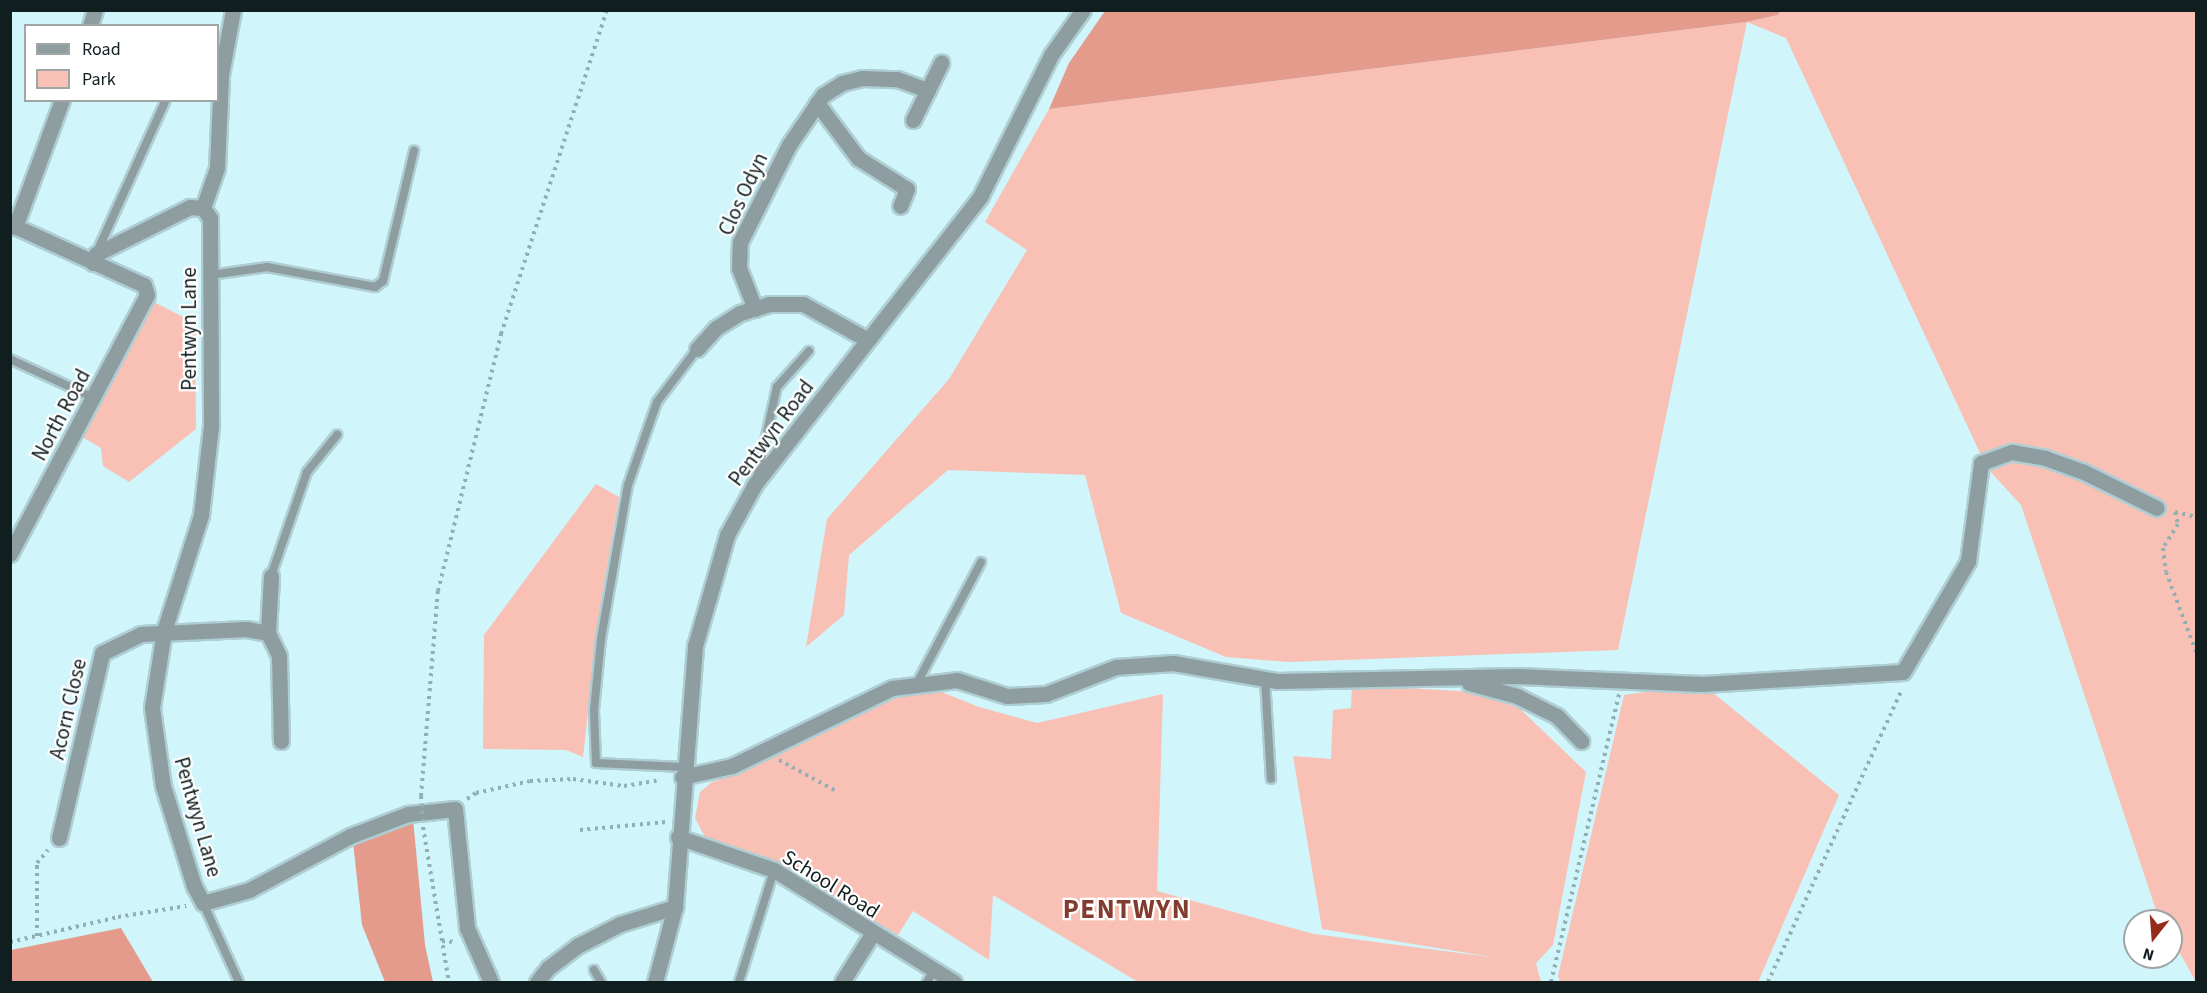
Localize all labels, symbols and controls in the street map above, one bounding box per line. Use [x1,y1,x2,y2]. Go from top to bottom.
legend [24,24,219,102]
text: Road [82,37,121,62]
text: Park [82,67,116,92]
street label: Clos Odyn [713,149,773,239]
street label: Pentwyn Lane [176,267,202,391]
street label: North Road [26,365,96,465]
street label: Pentwyn Road [723,375,819,491]
street label: Acorn Close [44,656,92,762]
street label: Pentwyn Lane [169,754,227,880]
street label: School Road [778,844,884,924]
district label: PENTWYN [1063,894,1191,926]
north arrow [2123,909,2183,969]
text: N [2140,942,2157,966]

